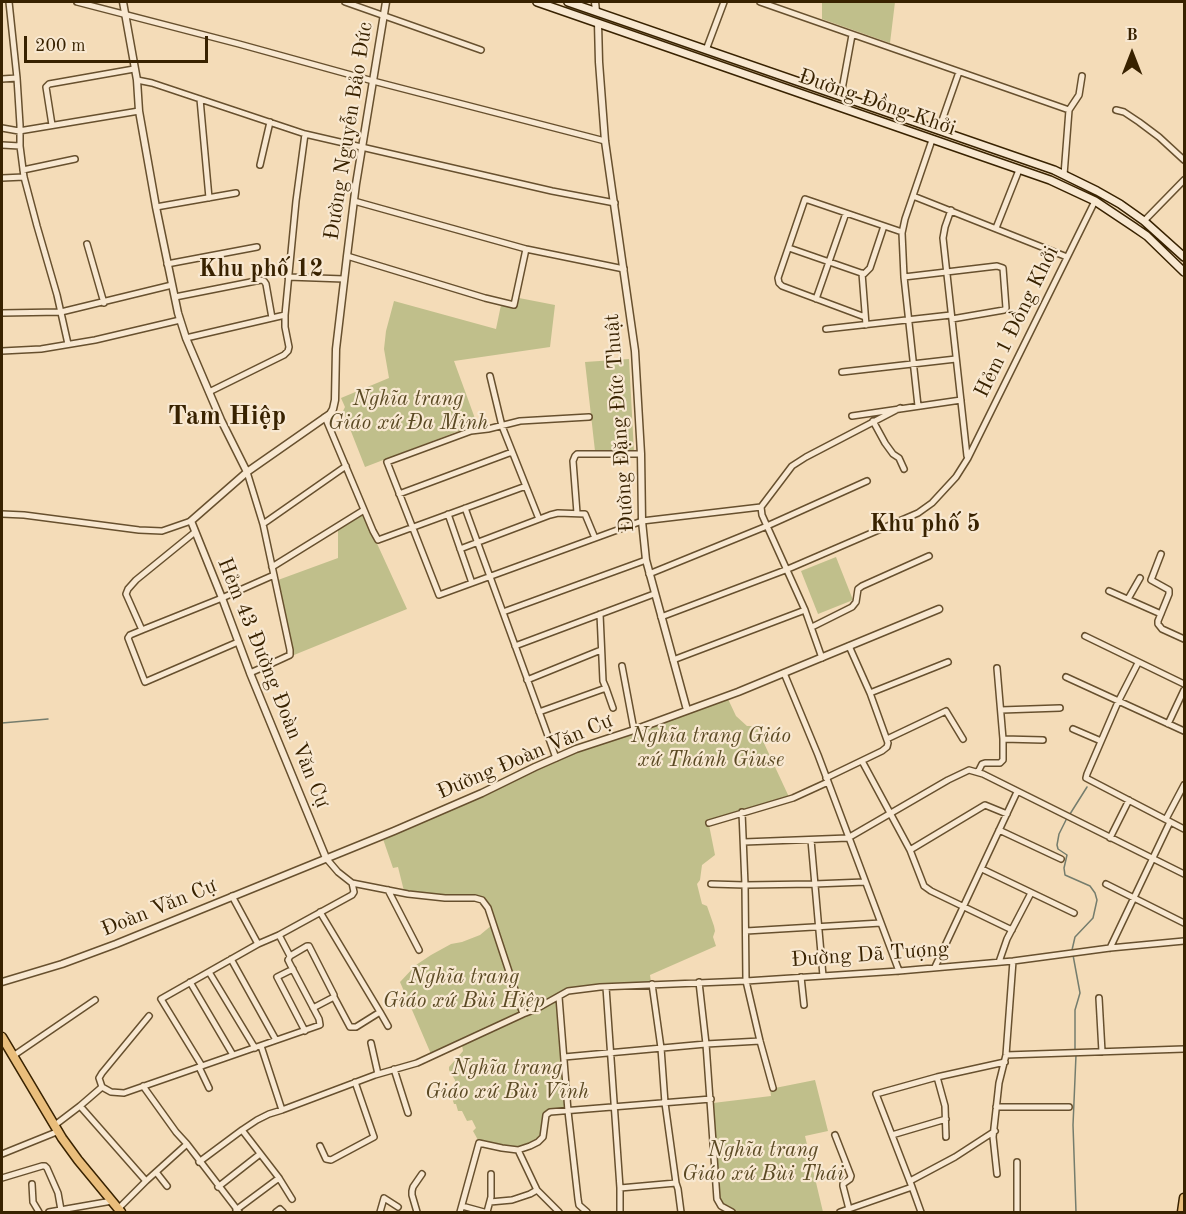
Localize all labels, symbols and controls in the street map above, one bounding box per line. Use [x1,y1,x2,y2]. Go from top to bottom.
street label: Đường Nguyễn Bảo Đức [319,20,379,242]
scale bar [27,24,212,62]
north arrow [1102,24,1162,84]
text: B [1126,28,1138,44]
text: 200 m [35,37,86,55]
street label: Đường Đồng Khởi [795,64,959,142]
street label: Hẻm 1 Đồng Khởi [969,242,1065,402]
district label: Khu phố 12 [199,256,323,284]
street label: Đường Đặng Đức Thuật [600,313,640,533]
park label: Nghĩa trang Giáo xứ Đa Minh [328,386,488,436]
district label: Tam Hiệp [168,401,286,433]
district label: Khu phố 5 [869,511,981,539]
street label: Hẻm 43 Đường Đoàn Văn Cự [211,554,335,812]
street label: Đường Đoàn Văn Cự [433,709,617,805]
park label: Nghĩa trang Giáo xứ Thánh Giuse [631,723,791,773]
street label: Đoàn Văn Cự [98,873,220,943]
street label: Đường Dã Tượng [790,937,950,973]
park label: Nghĩa trang Giáo xứ Bùi Hiệp [383,964,545,1014]
park label: Nghĩa trang Giáo xứ Bùi Vĩnh [425,1055,589,1105]
park label: Nghĩa trang Giáo xứ Bùi Thái [682,1137,844,1187]

